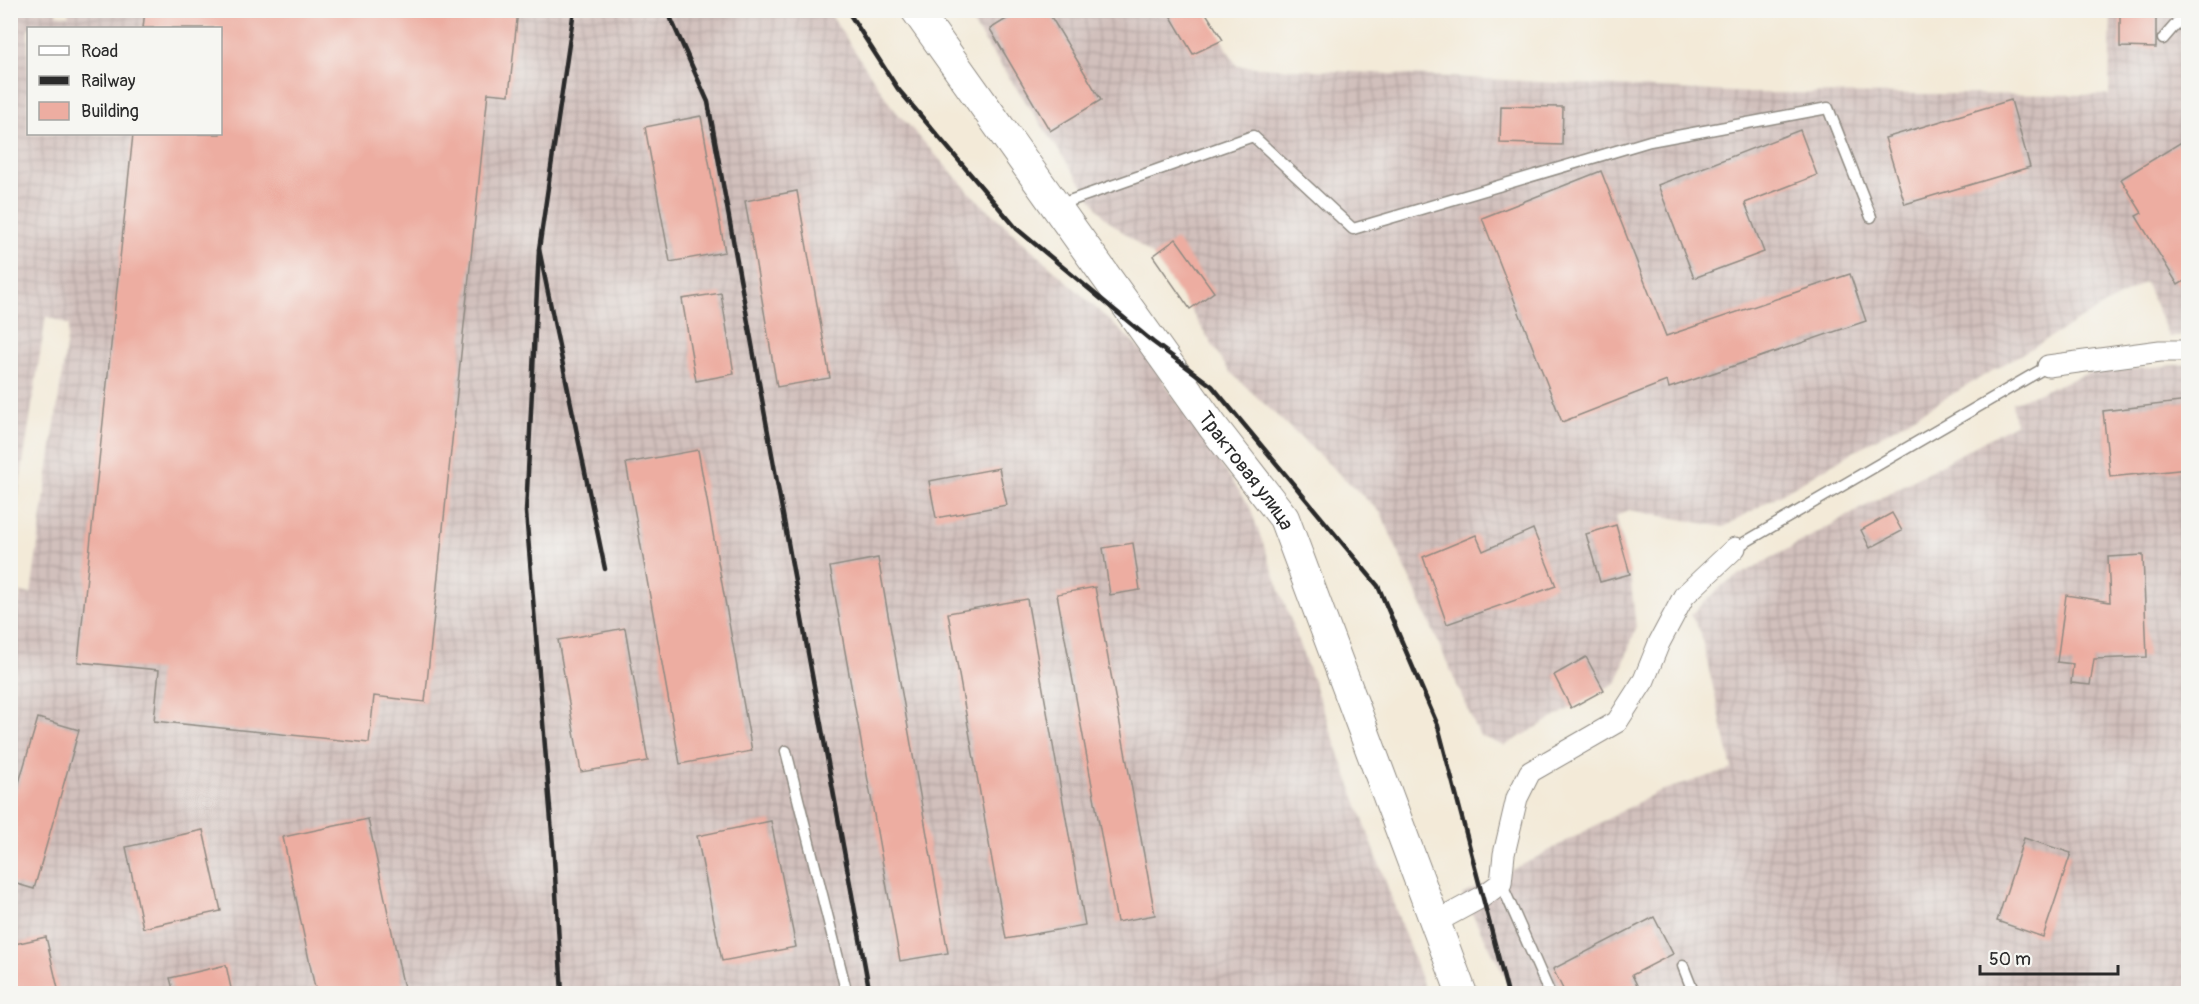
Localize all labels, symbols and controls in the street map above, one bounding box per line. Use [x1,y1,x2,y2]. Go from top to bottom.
legend [27,27,222,135]
text: Road [81,40,118,63]
text: Railway [81,70,136,93]
text: Building [81,100,139,123]
street label: Трактовая улица [1193,406,1299,533]
scale bar [1980,938,2118,976]
text: 50 m [1989,948,2031,971]

